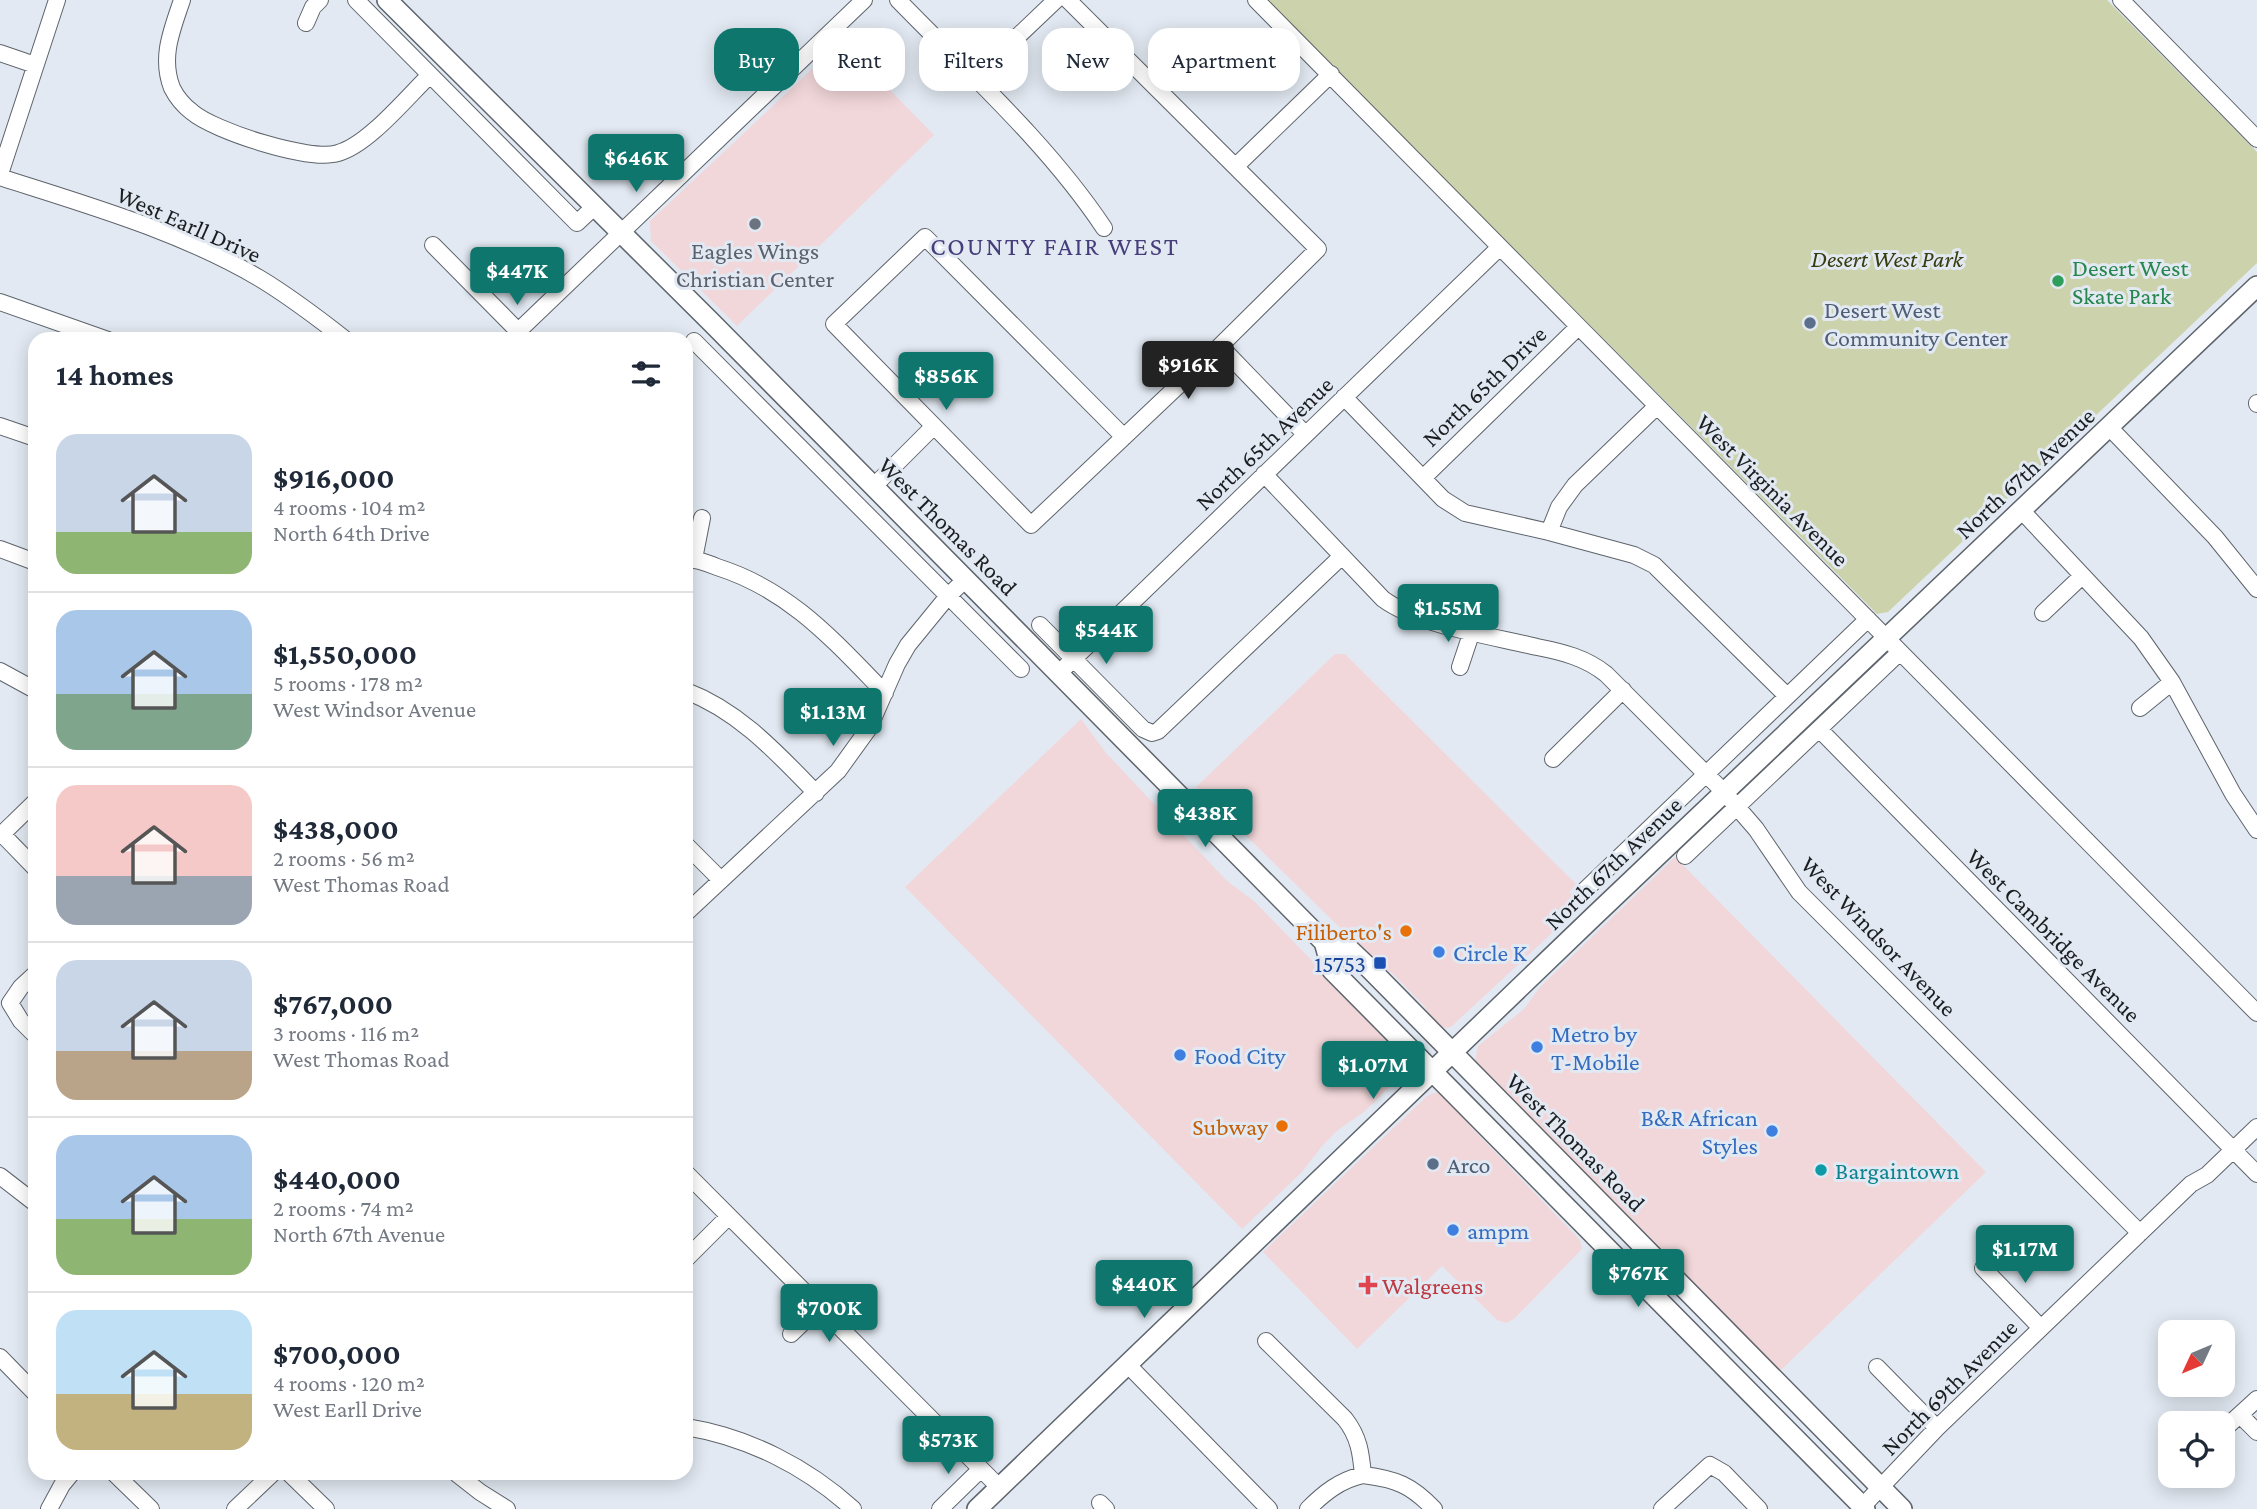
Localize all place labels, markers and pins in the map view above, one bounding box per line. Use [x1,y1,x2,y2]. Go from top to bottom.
pin: $646K [587,134,685,194]
marker: Eagles Wings Christian Center [747,216,763,232]
place label: Eagles Wings Christian Center [676,237,835,292]
pin: $447K [468,247,566,307]
place label: Desert West Skate Park [2072,254,2189,309]
marker: Desert West Skate Park [2050,273,2066,289]
place label: Desert West Community Center [1824,296,2009,351]
marker: Desert West Community Center [1802,315,1818,331]
pin: $916K [1139,342,1237,401]
pin: $856K [897,352,995,412]
pin: $1.55M [1391,584,1505,644]
pin: $544K [1057,606,1155,666]
pin: $1.13M [776,688,890,748]
pin: $438K [1156,790,1254,849]
place label: Filiberto's [1295,918,1392,945]
marker: Filiberto's [1398,923,1414,939]
place label: Circle K [1453,939,1527,966]
marker: Circle K [1431,944,1447,960]
place label: 15753 [1314,950,1366,977]
marker: 15753 [1372,955,1388,971]
place label: Metro by T-Mobile [1551,1020,1640,1075]
marker: Metro by T-Mobile [1529,1039,1545,1055]
place label: Food City [1194,1042,1286,1069]
pin: $1.07M [1316,1042,1430,1101]
marker: Food City [1172,1047,1188,1063]
place label: B&R African Styles [1641,1104,1758,1159]
place label: Subway [1192,1113,1269,1140]
marker: Subway [1274,1118,1290,1134]
marker: B&R African Styles [1764,1123,1780,1139]
place label: Arco [1447,1151,1490,1178]
marker: Arco [1425,1156,1441,1172]
place label: Bargaintown [1835,1157,1959,1184]
marker: Bargaintown [1813,1162,1829,1178]
place label: ampm [1467,1217,1529,1244]
marker: ampm [1445,1222,1461,1238]
pin: $1.17M [1968,1226,2082,1285]
pin: $767K [1589,1250,1687,1309]
pin: $440K [1095,1260,1193,1320]
place label: Walgreens [1382,1272,1483,1299]
marker: Walgreens [1360,1277,1376,1293]
pin: $700K [780,1284,878,1344]
pin: $573K [899,1416,997,1476]

